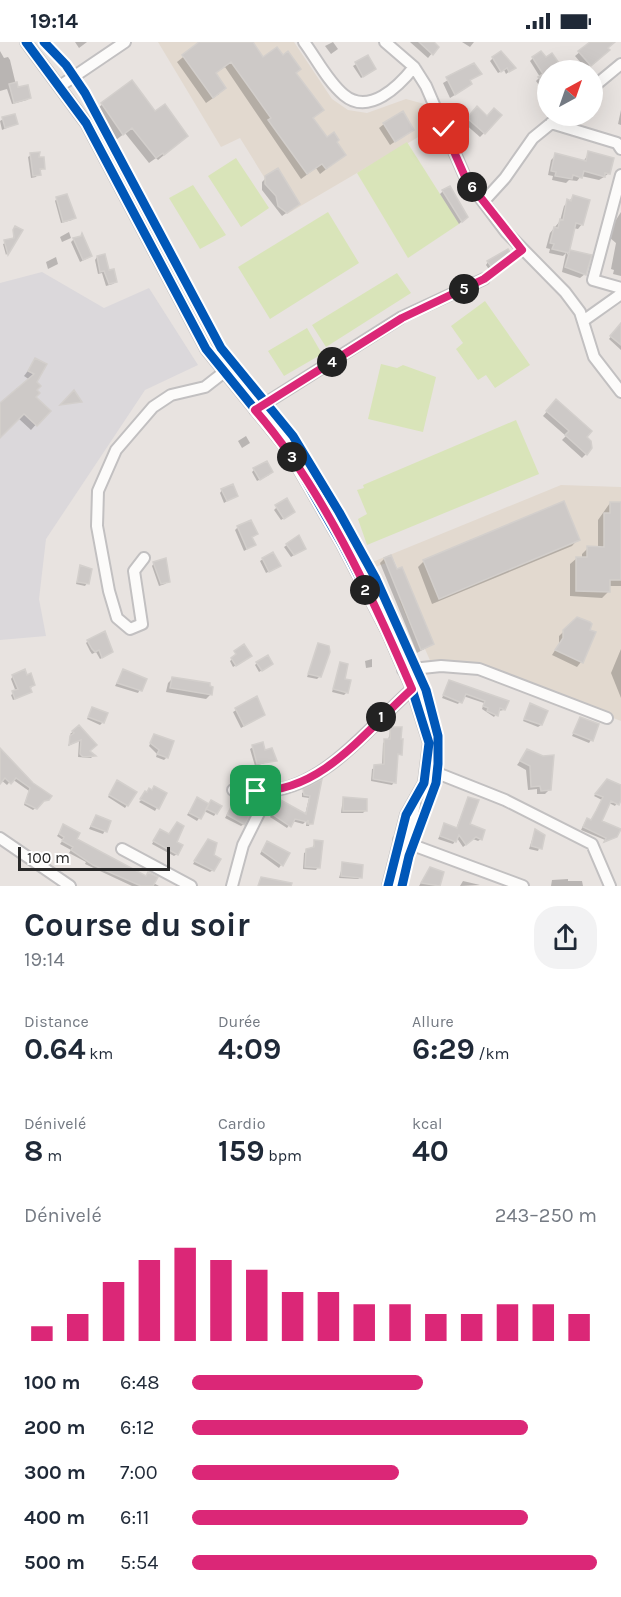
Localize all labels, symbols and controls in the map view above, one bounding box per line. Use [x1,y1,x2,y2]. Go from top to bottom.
text: 19:14 [30,8,78,34]
north arrow [537,60,603,126]
map controls [537,60,603,126]
pin [418,103,469,154]
icon: check [427,112,460,145]
pin: 6 [457,172,487,202]
text: 6 [467,177,477,196]
pin: 5 [449,274,479,304]
text: 5 [459,279,469,298]
pin: 4 [317,347,347,377]
text: 4 [327,352,337,371]
pin: 3 [277,442,307,472]
text: 3 [287,447,297,466]
pin: 2 [350,575,380,605]
text: 2 [360,580,370,599]
pin: 1 [366,702,396,732]
text: 1 [378,707,384,726]
pin [230,765,281,816]
icon: arrive [239,774,272,807]
scale bar [18,844,170,872]
text: 100 m [27,848,70,867]
text: Course du soir [24,906,250,944]
button: share [534,906,597,969]
text: 19:14 [24,948,65,971]
text: Distance [24,1012,89,1031]
text: Durée [218,1012,260,1031]
text: Allure [412,1012,454,1031]
text: 0.64 [24,1031,86,1067]
text: 4:09 [218,1031,281,1067]
text: 6:29 [412,1031,475,1067]
text: km [86,1044,113,1063]
text: /km [475,1044,509,1063]
text: Dénivelé [24,1114,86,1133]
text: Cardio [218,1114,265,1133]
text: kcal [412,1114,443,1133]
text: 8 [24,1133,43,1169]
text: 159 [218,1133,264,1169]
text: 40 [412,1133,449,1169]
text: m [43,1146,62,1165]
text: bpm [264,1146,302,1165]
text: Dénivelé [24,1204,102,1227]
text: 243–250 m [495,1204,597,1227]
text: 100 m [24,1371,80,1394]
text: 6:48 [120,1371,160,1394]
text: 200 m [24,1416,85,1439]
text: 6:12 [120,1416,154,1439]
text: 300 m [24,1461,86,1484]
text: 7:00 [120,1461,158,1484]
text: 400 m [24,1506,85,1529]
text: 6:11 [120,1506,149,1529]
text: 500 m [24,1551,85,1574]
text: 5:54 [120,1551,158,1574]

